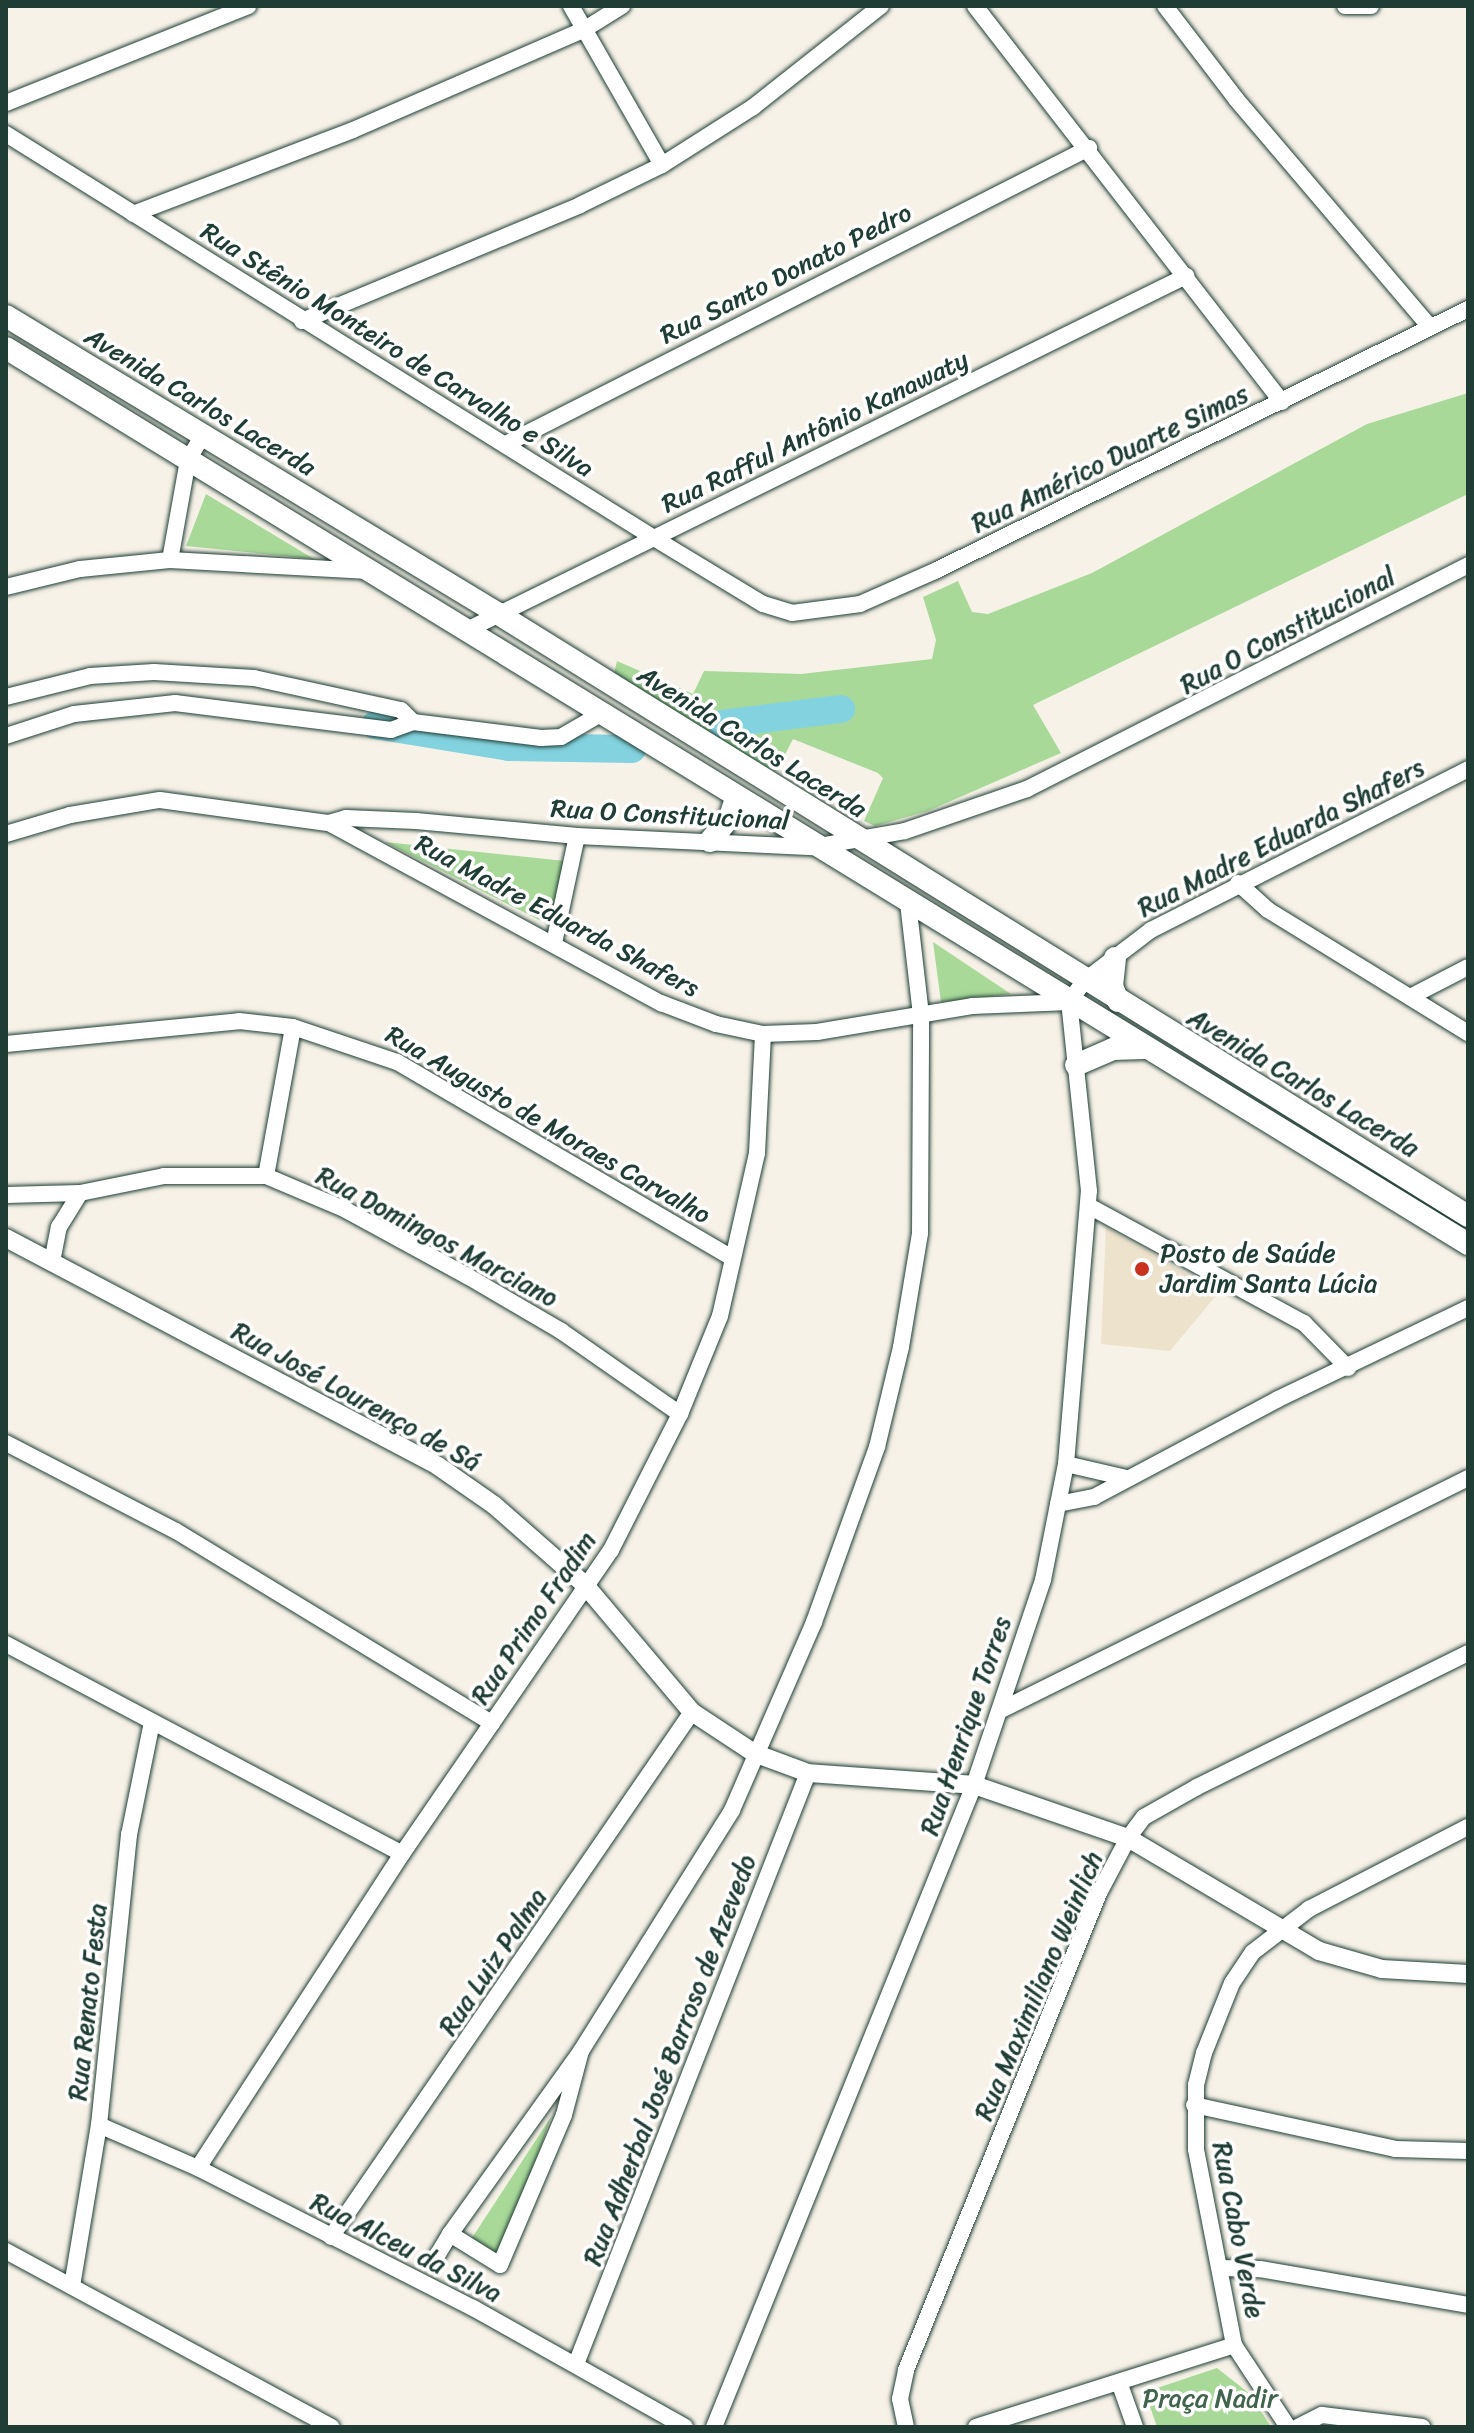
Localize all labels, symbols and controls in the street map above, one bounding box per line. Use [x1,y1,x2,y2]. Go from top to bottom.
street label: Rua Santo Donato Pedro [655,197,917,351]
street label: Rua Stênio Monteiro de Carvalho e Silva [194,215,600,485]
street label: Avenida Carlos Lacerda [79,321,321,483]
street label: Rua Rafful Antônio Kanawaty [657,344,973,520]
street label: Rua Américo Duarte Simas [967,379,1253,539]
street label: Rua O Constitucional [1175,561,1401,701]
street label: Avenida Carlos Lacerda [632,659,872,825]
street label: Rua Madre Eduarda Shafers [1132,752,1430,924]
street label: Rua O Constitucional [550,793,790,837]
street label: Rua Madre Eduarda Shafers [409,828,705,1004]
street label: Avenida Carlos Lacerda [1182,1002,1424,1164]
street label: Rua Augusto de Moraes Carvalho [379,1019,717,1231]
street label: Rua Domingos Marciano [311,1160,563,1314]
place label: Posto de Saúde Jardim Santa Lúcia [1160,1238,1377,1300]
marker: Posto de Saúde Jardim Santa Lúcia [1131,1258,1153,1280]
street label: Rua José Lourenço de Sá [226,1316,486,1478]
street label: Rua Primo Fradim [465,1526,603,1710]
street label: Rua Henrique Torres [914,1612,1018,1840]
street label: Rua Maximiliano Weinlich [968,1847,1110,2125]
street label: Rua Adherbal José Barroso de Azevedo [577,1849,763,2271]
street label: Rua Luiz Palma [432,1882,554,2042]
street label: Rua Renato Festa [62,1901,114,2103]
street label: Rua Cabo Verde [1206,2140,1270,2320]
street label: Rua Alceu da Silva [305,2186,507,2310]
park label: Praça Nadir [1143,2383,1277,2415]

